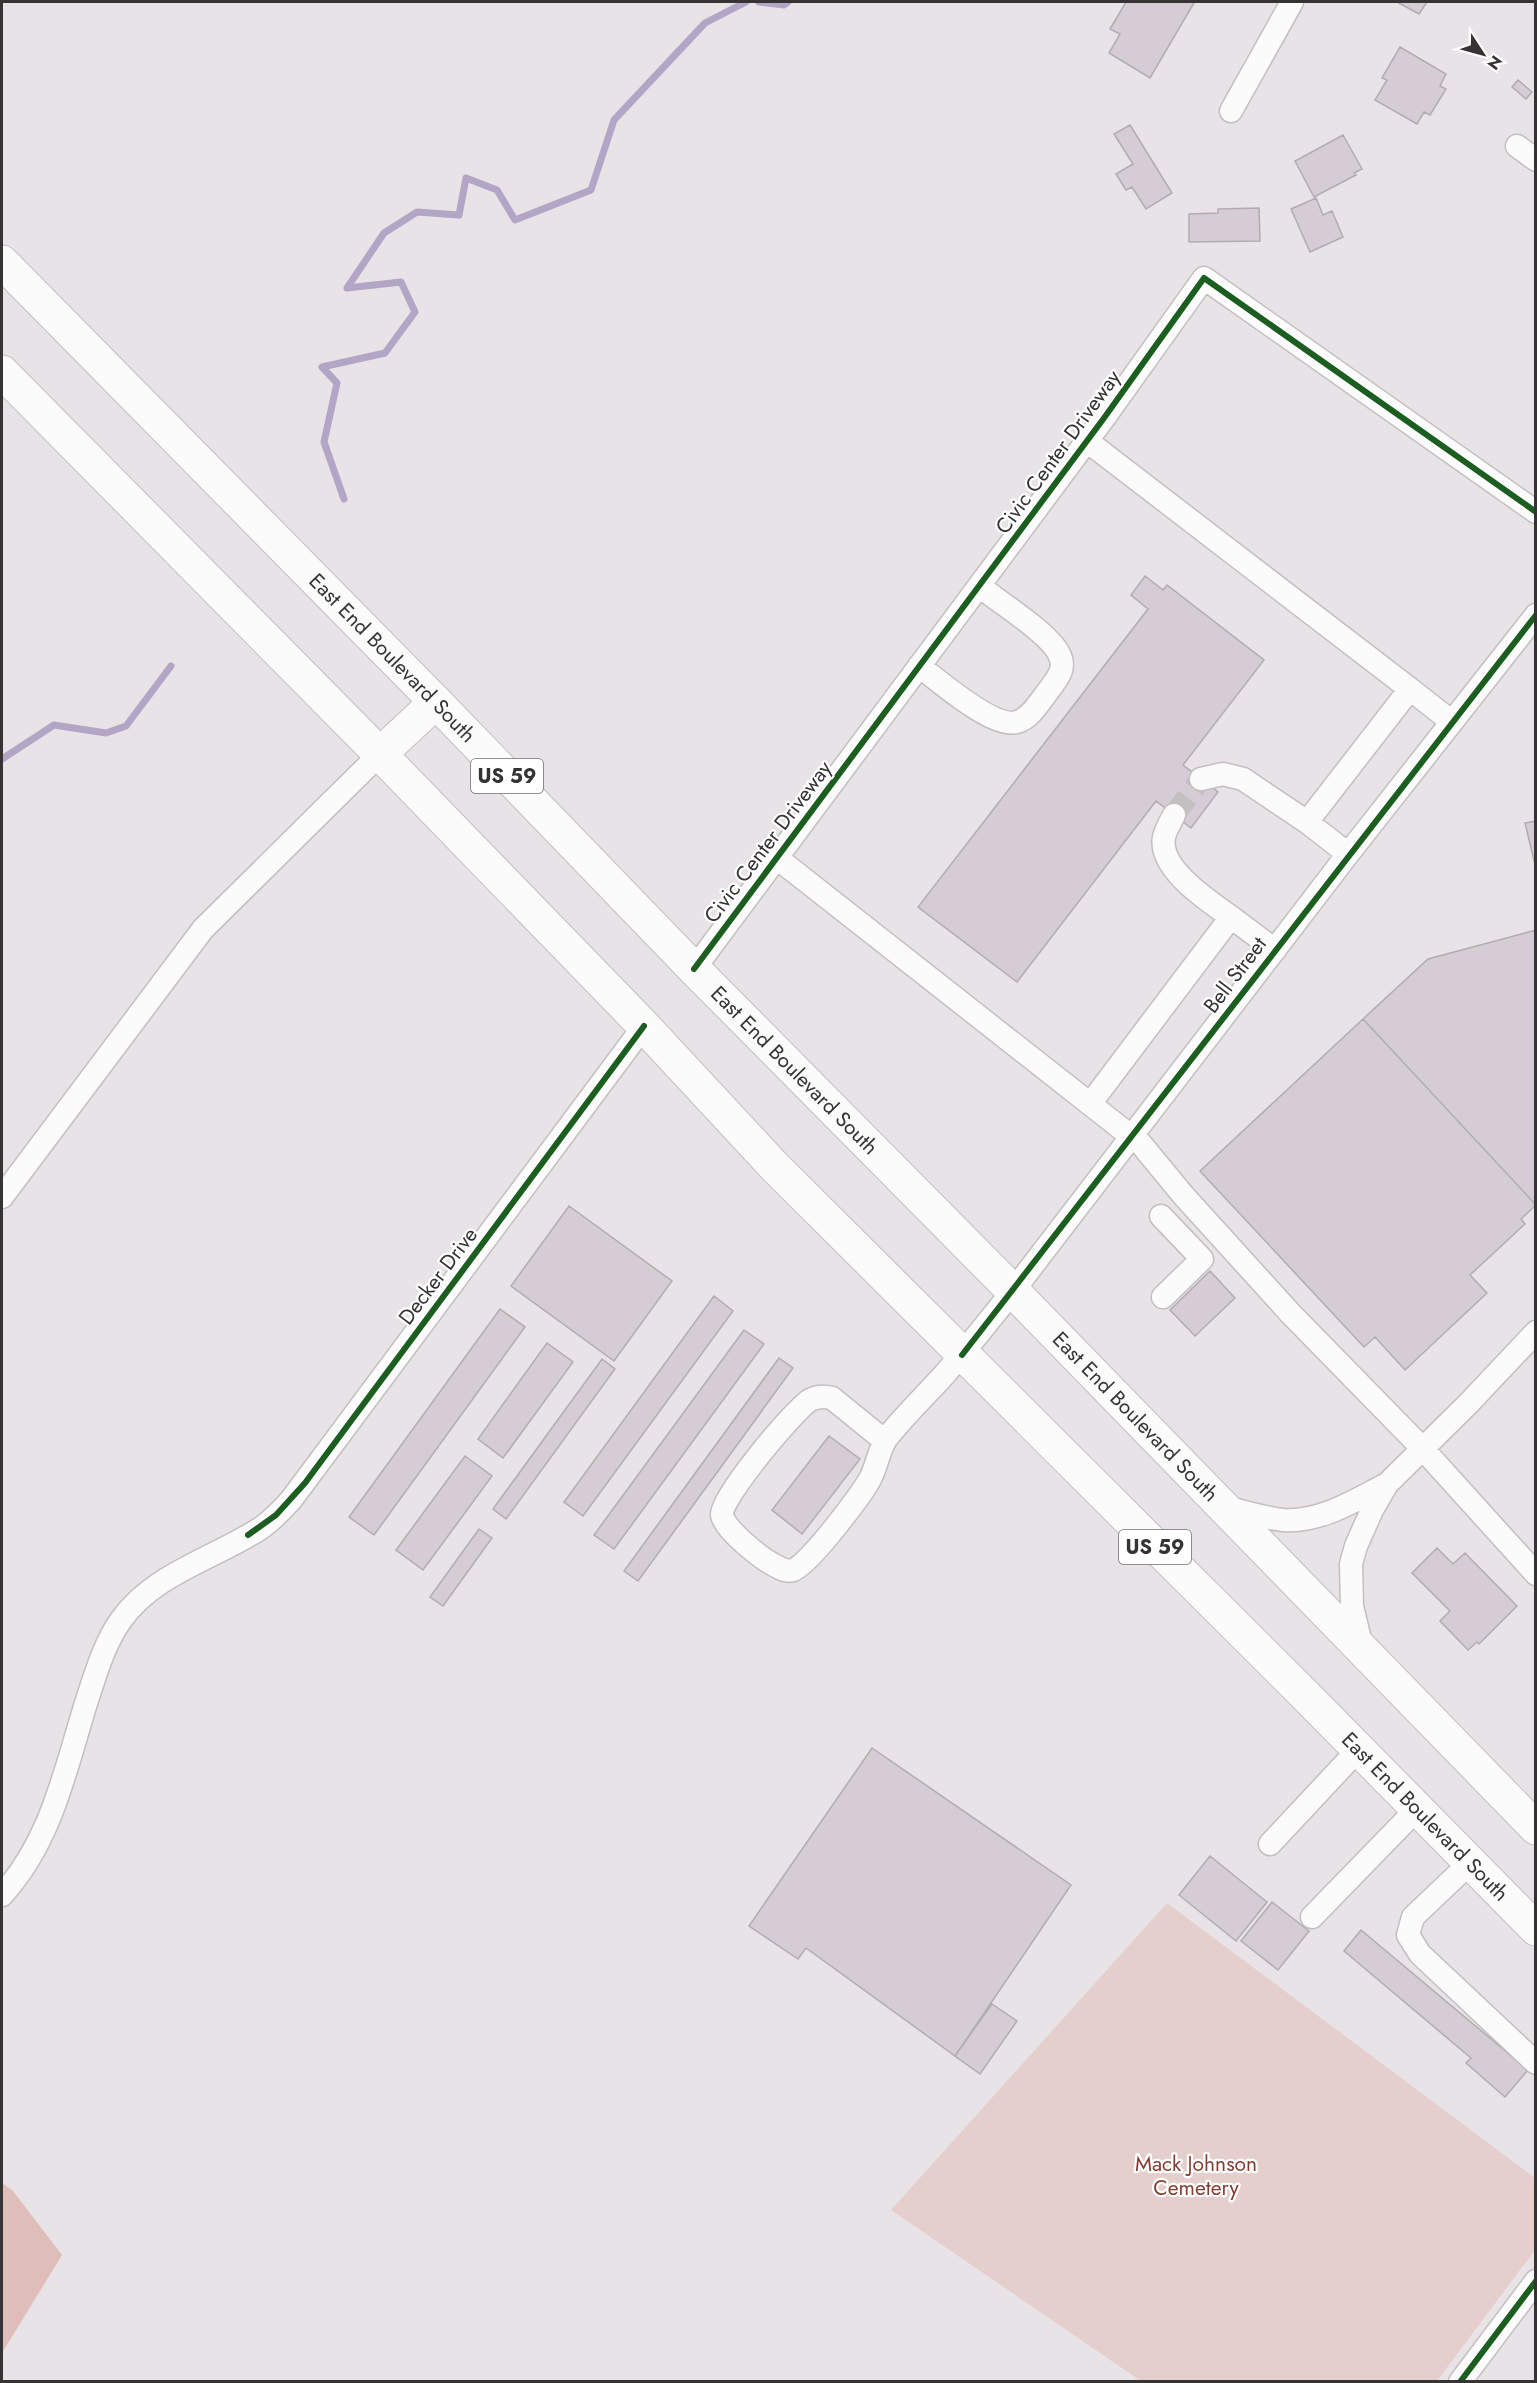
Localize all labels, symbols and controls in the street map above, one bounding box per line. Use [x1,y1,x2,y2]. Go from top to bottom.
north arrow [1453,24,1513,84]
text: N [1482,51,1508,74]
street label: Civic Center Driveway [988,363,1128,540]
street label: East End Boulevard South [302,567,483,749]
street label: Civic Center Driveway [697,754,840,929]
road number: US 59 [471,759,543,793]
street label: Bell Street [1196,931,1274,1019]
street label: East End Boulevard South [704,979,885,1162]
street label: Decker Drive [391,1221,485,1331]
street label: East End Boulevard South [1045,1325,1225,1508]
road number: US 59 [1119,1530,1191,1564]
street label: East End Boulevard South [1335,1725,1515,1908]
park label: Mack Johnson Cemetery [1135,2149,1257,2203]

